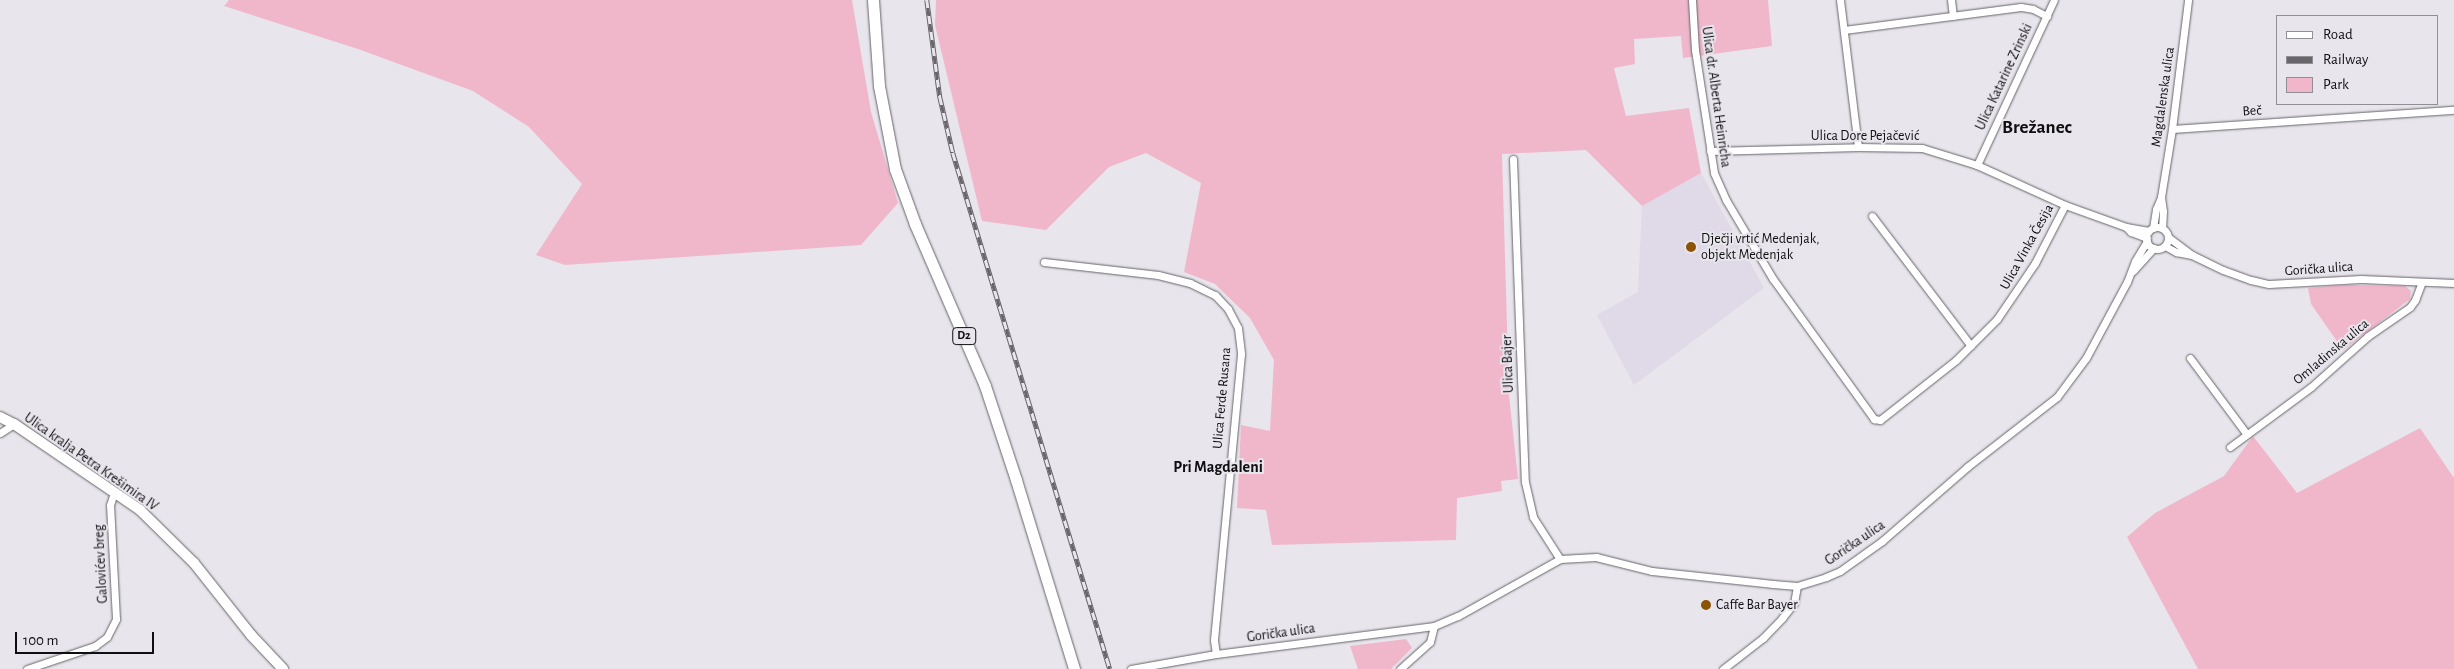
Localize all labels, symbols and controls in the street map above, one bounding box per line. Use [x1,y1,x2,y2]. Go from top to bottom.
legend [2276,15,2439,105]
street label: Ulica Katarine Zrinski [1972,21,2036,133]
street label: Ulica dr. Alberta Heinricha [1698,26,1734,168]
text: Road [2323,27,2353,42]
street label: Magdalenska ulica [2148,46,2178,148]
text: Railway [2323,52,2368,67]
text: Park [2323,77,2349,92]
street label: Beč [2242,102,2262,120]
district label: Brežanec [2002,117,2072,139]
street label: Ulica Dore Pejačević [1811,128,1919,144]
street label: Ulica Vinka Česija [1997,201,2057,293]
place label: Dječji vrtić Medenjak, objekt Medenjak [1701,231,1819,264]
marker: Dječji vrtić Medenjak, objekt Medenjak [1685,241,1697,253]
street label: Gorička ulica [2284,258,2354,280]
street label: Omladinska ulica [2290,315,2372,389]
road number: D2 [952,326,976,346]
street label: Ulica Bajer [1499,335,1517,393]
street label: Ulica Ferde Rusana [1209,346,1235,450]
street label: Ulica kralja Petra Krešimira IV [21,409,161,515]
district label: Pri Magdaleni [1173,457,1263,477]
street label: Gorička ulica [1822,517,1888,569]
street label: Galovićev breg [91,524,111,604]
place label: Caffe Bar Bayer [1716,597,1798,613]
marker: Caffe Bar Bayer [1700,599,1712,611]
street label: Gorička ulica [1246,620,1316,646]
scale bar [18,622,156,654]
text: 100 m [23,633,58,648]

